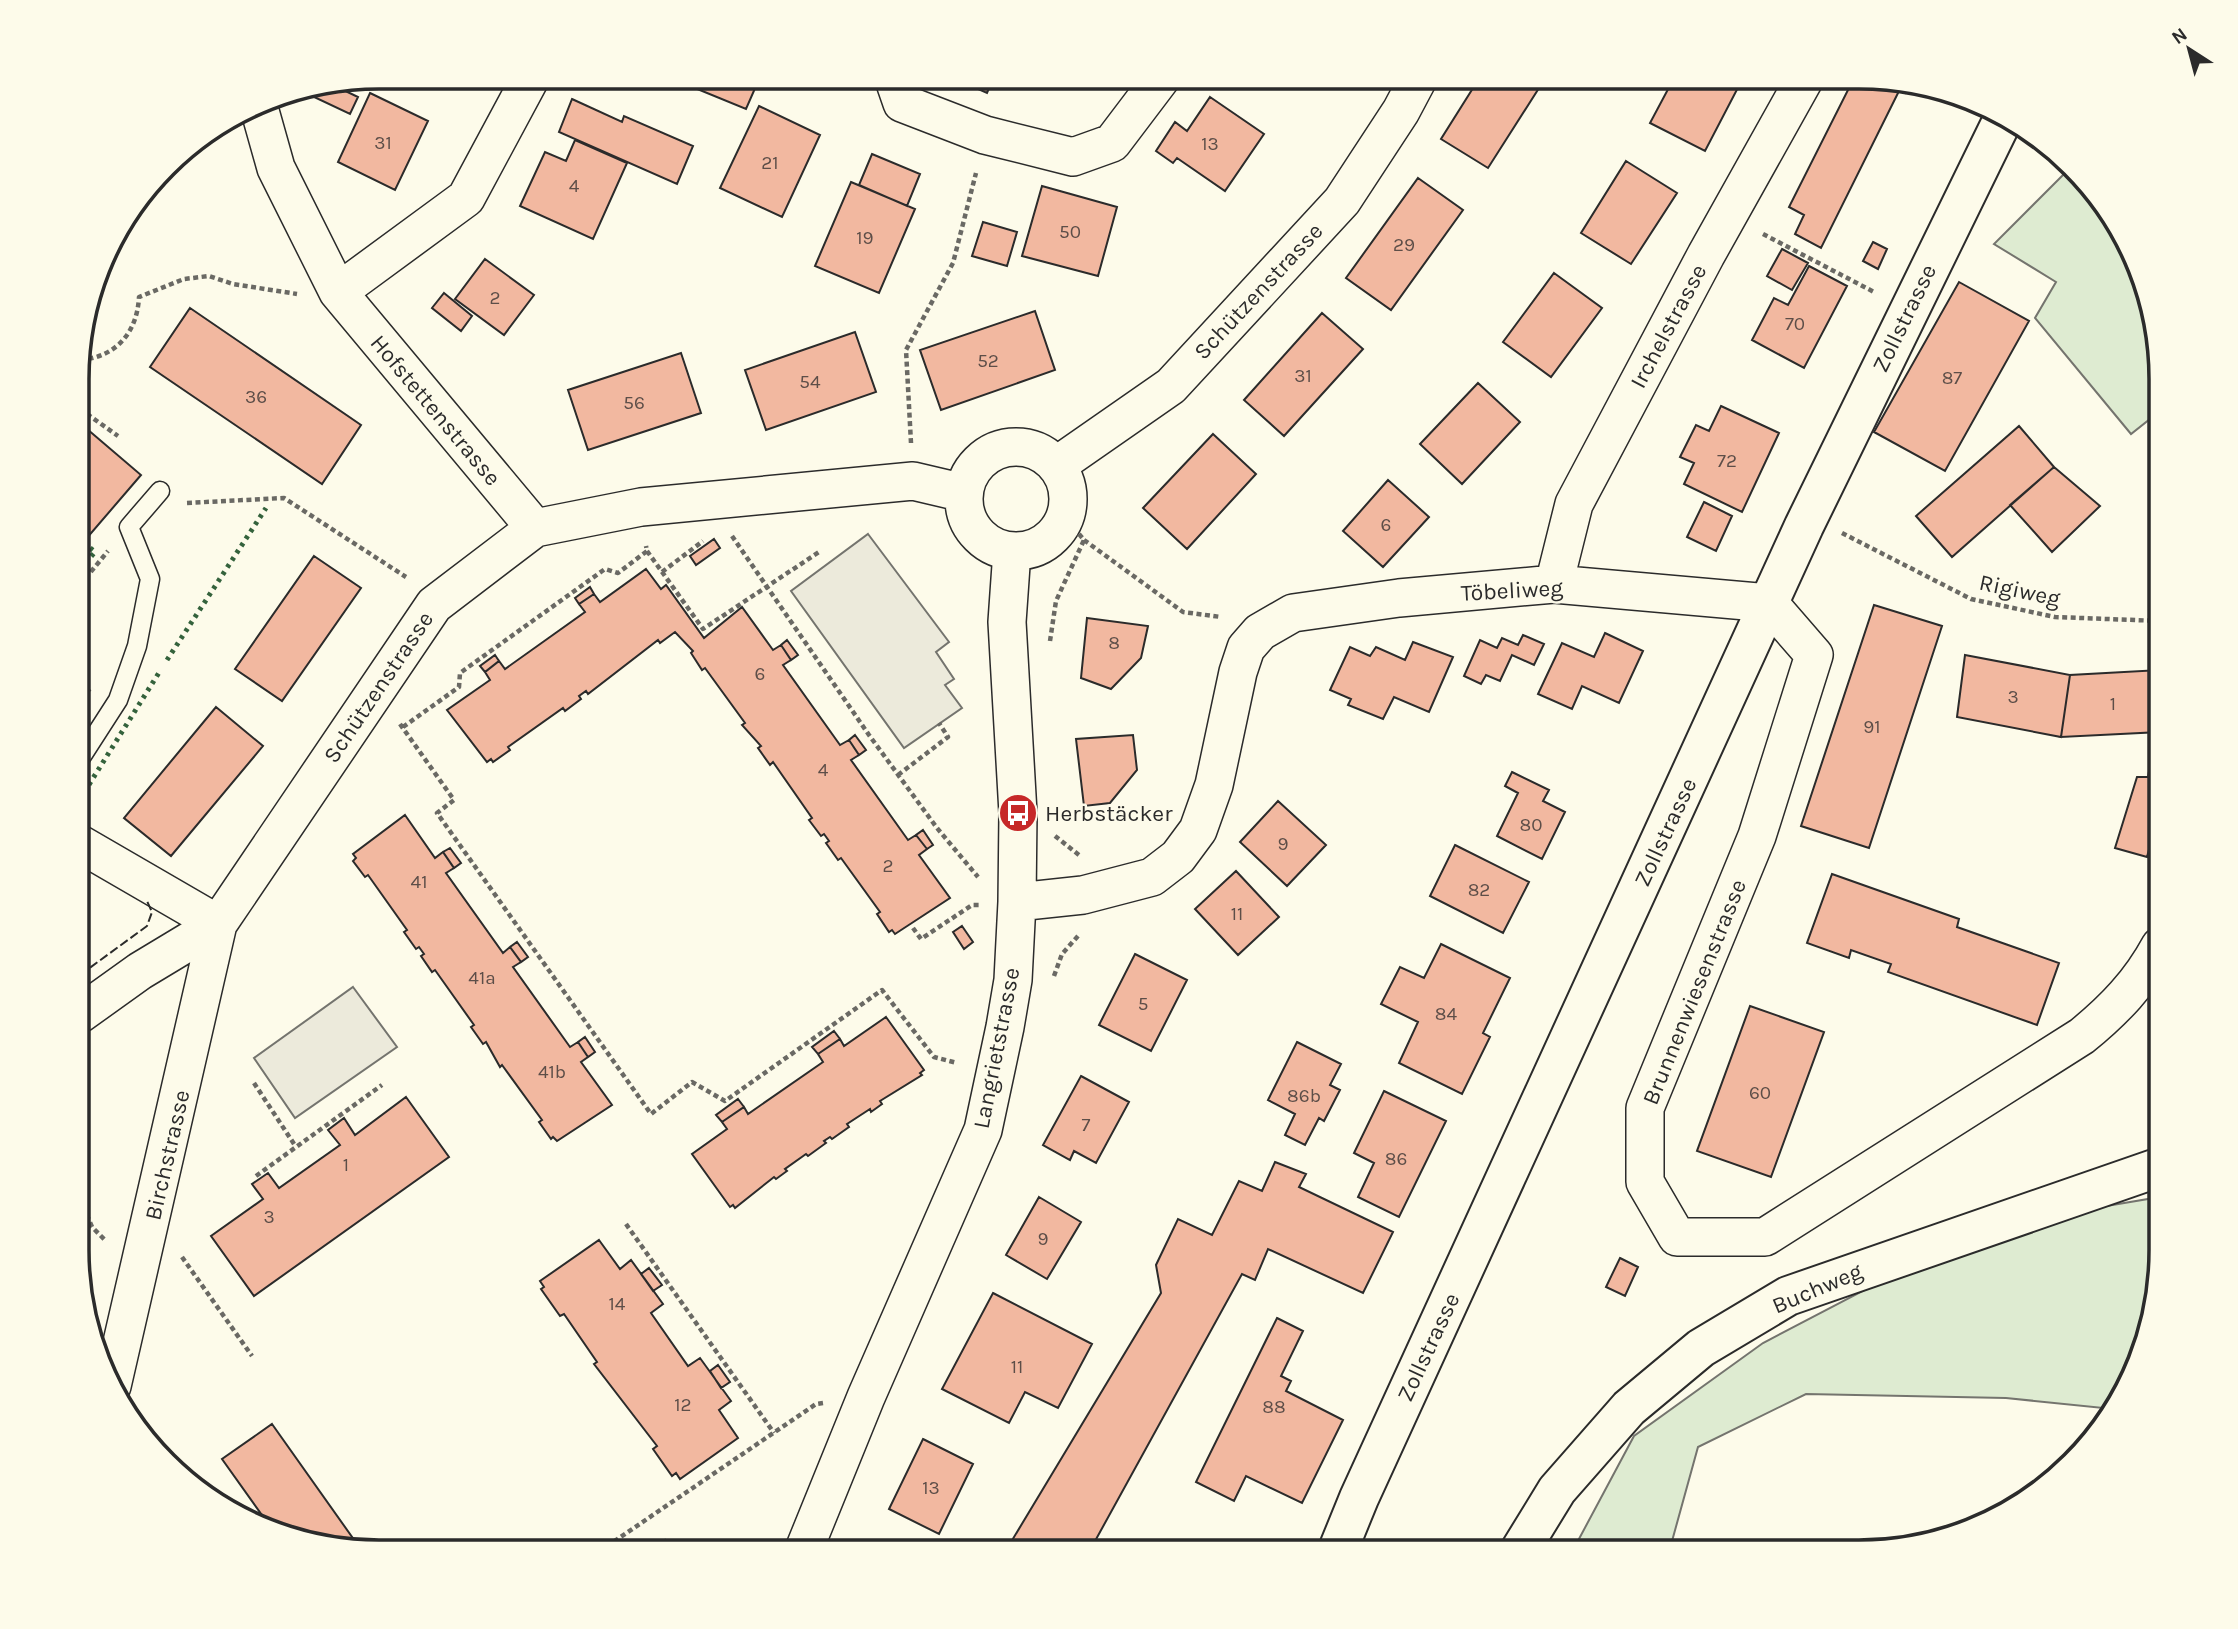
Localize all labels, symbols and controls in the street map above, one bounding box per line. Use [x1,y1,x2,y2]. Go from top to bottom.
north arrow [2154,14,2224,84]
text: N [2168,23,2192,49]
house number: 31 [374,132,392,154]
house number: 13 [1201,133,1219,155]
house number: 21 [761,152,779,174]
house number: 4 [569,175,580,197]
street label: Schützenstrasse [1188,218,1328,365]
house number: 50 [1059,221,1081,243]
house number: 19 [856,227,874,249]
house number: 29 [1393,234,1415,256]
street label: Irchelstrasse [1624,260,1712,393]
street label: Zollstrasse [1867,260,1942,377]
house number: 2 [489,287,501,309]
house number: 70 [1785,313,1805,335]
street label: Hofstettenstrasse [365,329,507,491]
house number: 52 [977,350,999,372]
house number: 31 [1294,365,1312,387]
house number: 87 [1942,367,1962,389]
house number: 54 [799,371,821,393]
house number: 36 [245,386,267,408]
house number: 56 [623,392,645,414]
house number: 72 [1717,450,1737,472]
house number: 6 [1381,514,1391,536]
street label: Rigiweg [1977,569,2063,612]
street label: Töbeliweg [1460,574,1564,607]
street label: Schützenstrasse [318,607,439,768]
house number: 8 [1108,632,1120,654]
house number: 6 [755,663,765,685]
house number: 3 [2007,686,2019,708]
house number: 1 [2110,693,2116,715]
house number: 91 [1863,716,1881,738]
house number: 4 [818,759,829,781]
street label: Zollstrasse [1629,774,1702,891]
bus stop icon: Herbstäcker [997,792,1039,834]
place label: Herbstäcker [1045,800,1173,827]
house number: 80 [1520,814,1542,836]
house number: 9 [1277,833,1289,855]
house number: 2 [882,855,894,877]
house number: 41 [411,871,427,893]
street label: Brunnenwiesenstrasse [1637,875,1752,1109]
house number: 82 [1468,879,1490,901]
house number: 11 [1231,903,1243,925]
street label: Langrietstrasse [968,965,1025,1131]
house number: 41a [468,967,496,989]
house number: 5 [1138,993,1148,1015]
house number: 84 [1435,1003,1458,1025]
house number: 41b [538,1061,566,1083]
house number: 60 [1749,1082,1771,1104]
house number: 86b [1287,1085,1321,1107]
street label: Birchstrasse [139,1087,196,1223]
house number: 7 [1082,1114,1091,1136]
house number: 86 [1385,1148,1407,1170]
house number: 1 [343,1154,349,1176]
house number: 3 [263,1206,275,1228]
house number: 9 [1037,1228,1049,1250]
street label: Buchweg [1768,1257,1866,1320]
street label: Zollstrasse [1392,1289,1465,1406]
house number: 14 [609,1293,626,1315]
house number: 11 [1011,1356,1023,1378]
house number: 12 [674,1394,692,1416]
house number: 88 [1262,1396,1286,1418]
house number: 13 [922,1477,940,1499]

